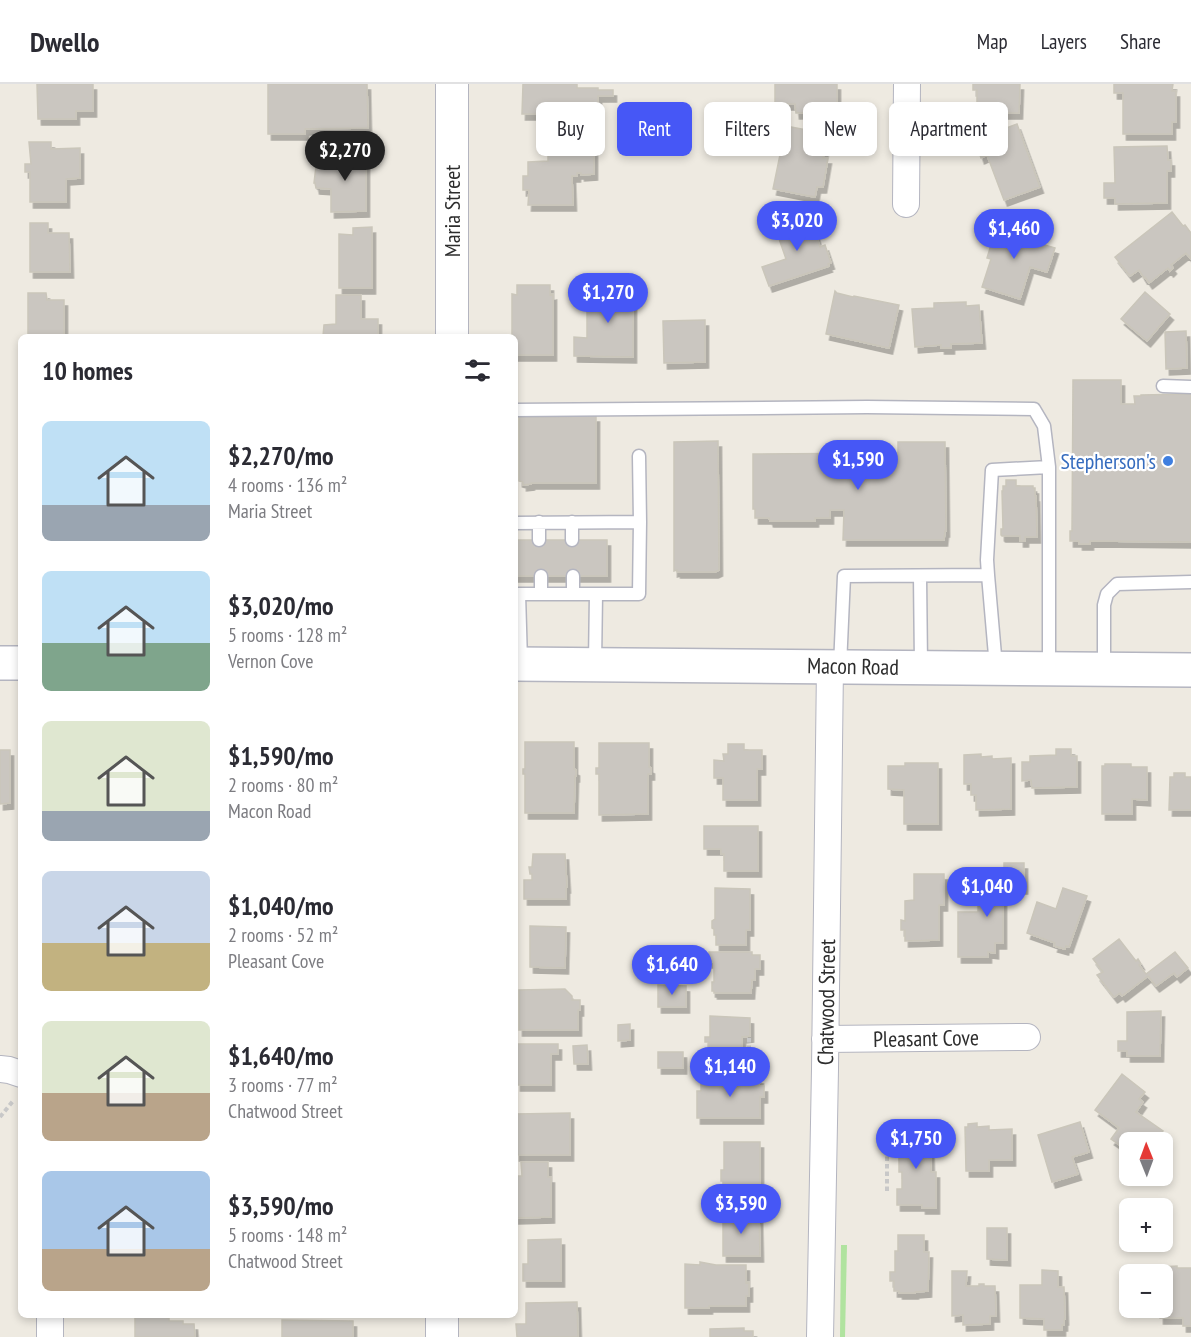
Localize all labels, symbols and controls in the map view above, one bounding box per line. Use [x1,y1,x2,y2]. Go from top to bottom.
text: Dwello [30,23,100,60]
text: Map [977,28,1008,55]
text: Layers [1041,28,1087,55]
text: Share [1120,28,1161,55]
chip: Buy [536,102,605,156]
chip: Rent [617,102,692,156]
chip: Filters [704,102,791,156]
chip: New [803,102,877,156]
chip: Apartment [889,102,1008,156]
pin: $2,270 [296,131,394,182]
text: $2,270 [319,137,371,163]
street label: Maria Street [438,165,466,257]
pin: $3,020 [748,201,846,252]
text: $3,020 [771,207,823,233]
pin: $1,460 [965,209,1063,260]
text: $1,460 [988,215,1040,241]
pin: $1,270 [559,273,657,324]
text: $1,270 [582,279,634,305]
text: 10 homes [42,354,133,387]
icon: filters [461,354,494,387]
text: $2,270/mo [228,439,334,472]
pin: $1,590 [809,440,907,491]
icon: home [90,445,162,517]
text: $1,590 [832,446,884,472]
place label: Stepherson's [1060,447,1156,475]
marker: Stepherson's [1161,454,1175,468]
text: 4 rooms · 136 m² [228,472,347,498]
text: Maria Street [228,498,312,524]
text: $3,020/mo [228,589,334,622]
icon: home [90,595,162,667]
text: 5 rooms · 128 m² [228,622,347,648]
text: Vernon Cove [228,648,314,674]
street label: Macon Road [807,651,899,681]
text: $1,590/mo [228,739,334,772]
icon: home [90,745,162,817]
text: 2 rooms · 80 m² [228,772,338,798]
text: Macon Road [228,798,311,824]
pin: $1,040 [938,867,1036,918]
text: $1,040 [961,873,1013,899]
text: $1,040/mo [228,889,334,922]
icon: home [90,895,162,967]
text: 2 rooms · 52 m² [228,922,338,948]
street label: Chatwood Street [811,939,841,1065]
pin: $1,640 [623,945,721,996]
text: Pleasant Cove [228,948,324,974]
text: $1,640 [646,951,698,977]
street label: Pleasant Cove [873,1023,979,1053]
text: $1,640/mo [228,1039,334,1072]
icon: home [90,1045,162,1117]
pin: $1,140 [681,1047,779,1098]
text: $1,140 [704,1053,756,1079]
text: 3 rooms · 77 m² [228,1072,338,1098]
text: Chatwood Street [228,1098,343,1124]
pin: $1,750 [867,1119,965,1170]
text: $1,750 [890,1125,942,1151]
north arrow [1119,1132,1173,1186]
map controls [1119,1132,1173,1318]
pin: $3,590 [692,1184,790,1235]
text: $3,590/mo [228,1189,334,1222]
text: $3,590 [715,1190,767,1216]
icon: home [90,1195,162,1267]
button: + [1119,1198,1173,1252]
text: 5 rooms · 148 m² [228,1222,347,1248]
text: Chatwood Street [228,1248,343,1274]
button: − [1119,1264,1173,1318]

